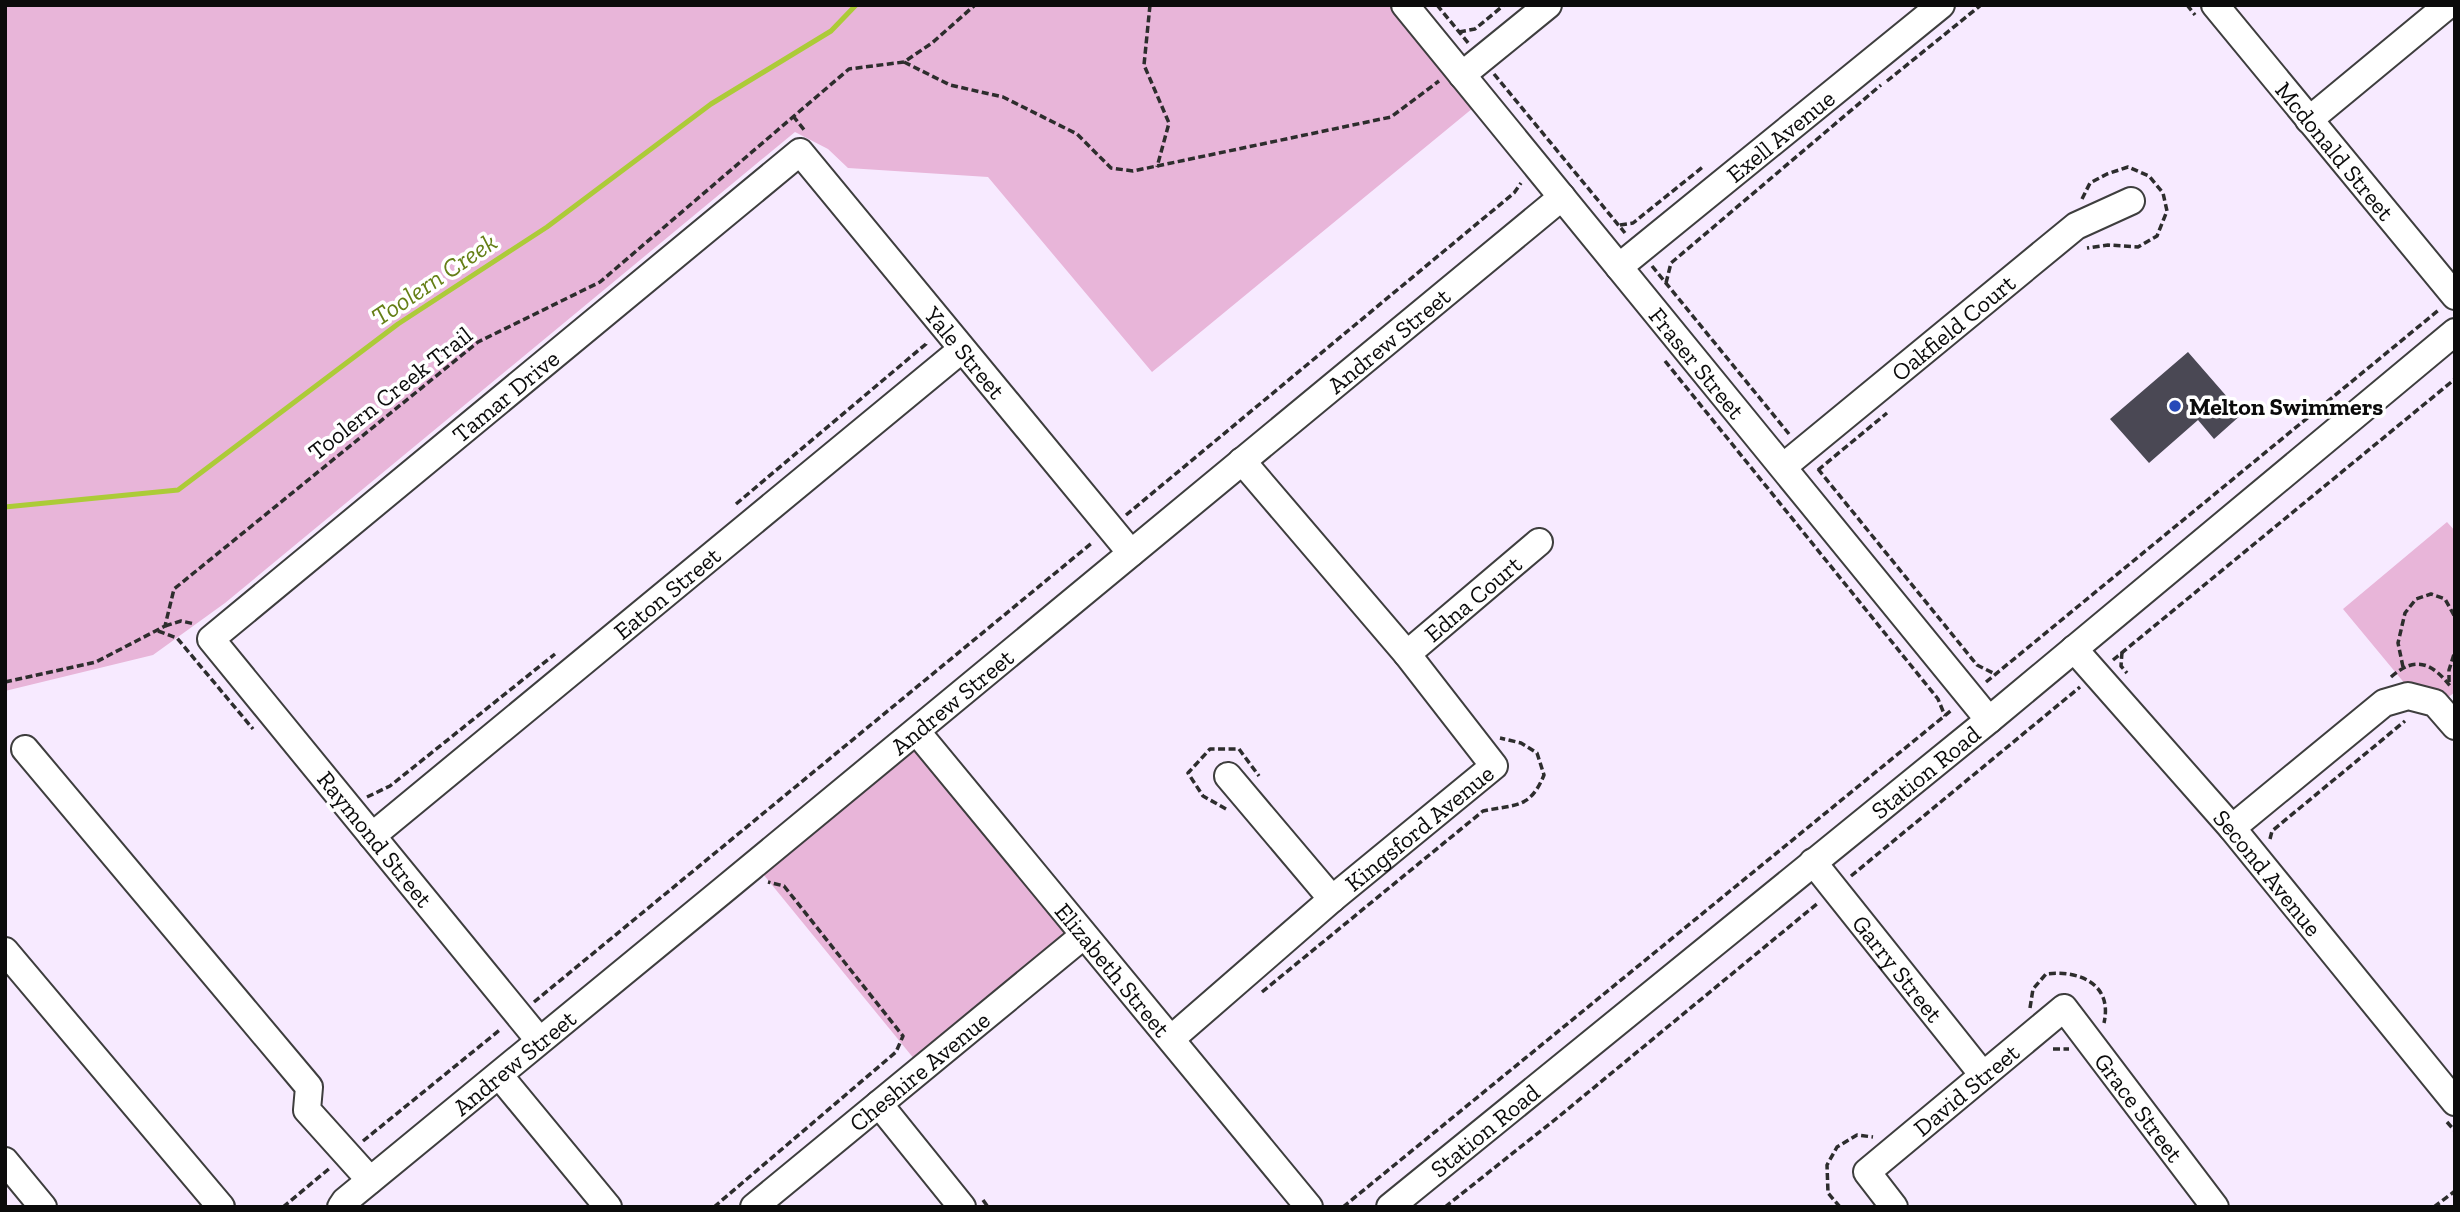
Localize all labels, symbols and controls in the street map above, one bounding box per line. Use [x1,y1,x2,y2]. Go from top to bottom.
street label: Mcdonald Street [2270,76,2401,226]
street label: Exell Avenue [1720,83,1840,188]
water label: Toolern Creek [365,225,503,333]
street label: Oakfield Court [1885,268,2021,387]
street label: Andrew Street [1321,281,1456,399]
street label: Yale Street [918,299,1012,404]
street label: Fraser Street [1643,301,1751,424]
street label: Toolern Creek Trail [302,320,478,466]
street label: Tamar Drive [446,343,565,448]
place label: Melton Swimmers [2189,392,2383,421]
marker: Melton Swimmers [2167,398,2183,414]
street label: Eaton Street [608,540,726,645]
street label: Edna Court [1418,549,1527,648]
street label: Andrew Street [885,642,1019,761]
street label: Station Road [1865,719,1986,825]
street label: Kingsford Avenue [1339,758,1499,897]
street label: Raymond Street [311,765,439,913]
street label: Second Avenue [2208,803,2328,942]
street label: Elizabeth Street [1049,897,1177,1042]
street label: Garry Street [1846,909,1949,1028]
street label: Andrew Street [447,1003,582,1121]
street label: Cheshire Avenue [843,1005,995,1137]
street label: David Street [1907,1037,2025,1142]
street label: Grace Street [2089,1047,2190,1168]
street label: Station Road [1424,1077,1545,1183]

